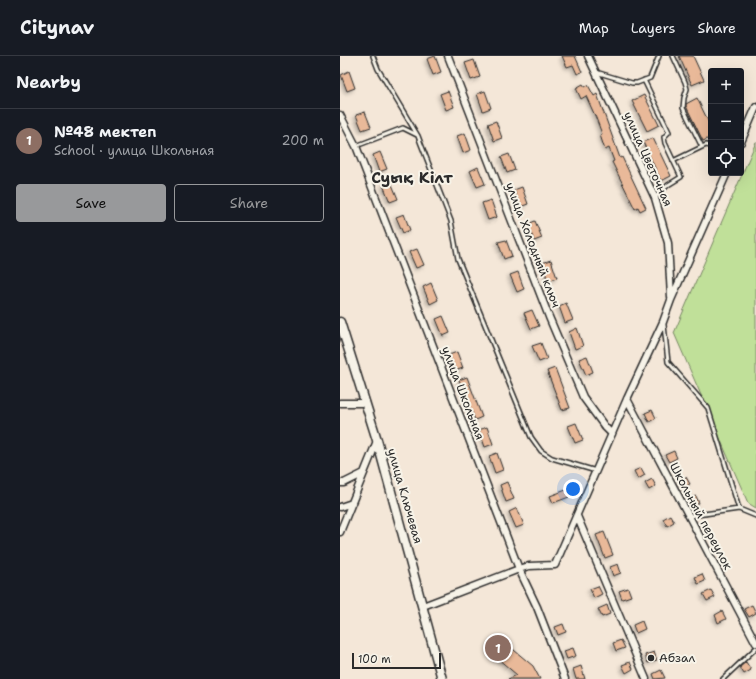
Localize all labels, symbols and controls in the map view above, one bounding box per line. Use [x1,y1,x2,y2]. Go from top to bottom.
text: Citynav [20,15,94,40]
text: Map [579,19,609,37]
text: Layers [631,19,675,37]
text: Share [697,19,736,37]
map controls [708,68,744,176]
button: + [708,68,744,104]
text: Nearby [16,71,81,93]
button: − [708,104,744,140]
street label: улица Цветочная [620,109,676,209]
text: №48 мектеп [54,122,157,142]
text: 1 [26,132,32,149]
text: 200 m [282,132,324,149]
button: locate [708,140,744,176]
text: School · улица Школьная [54,142,214,159]
district label: Суық Кілт [371,167,453,188]
street label: улица Холодный ключ [502,180,564,310]
button: Save [16,184,166,222]
button: Share [174,184,324,222]
street label: улица Школьная [438,344,488,442]
street label: улица Ключевая [384,447,426,545]
street label: Школьный переулок [666,460,736,573]
your location [563,479,583,499]
pin: 1 [485,633,511,663]
place label: Абзал [659,650,696,666]
scale bar [352,651,441,670]
text: 100 m [358,652,391,667]
marker: Абзал [646,653,656,663]

